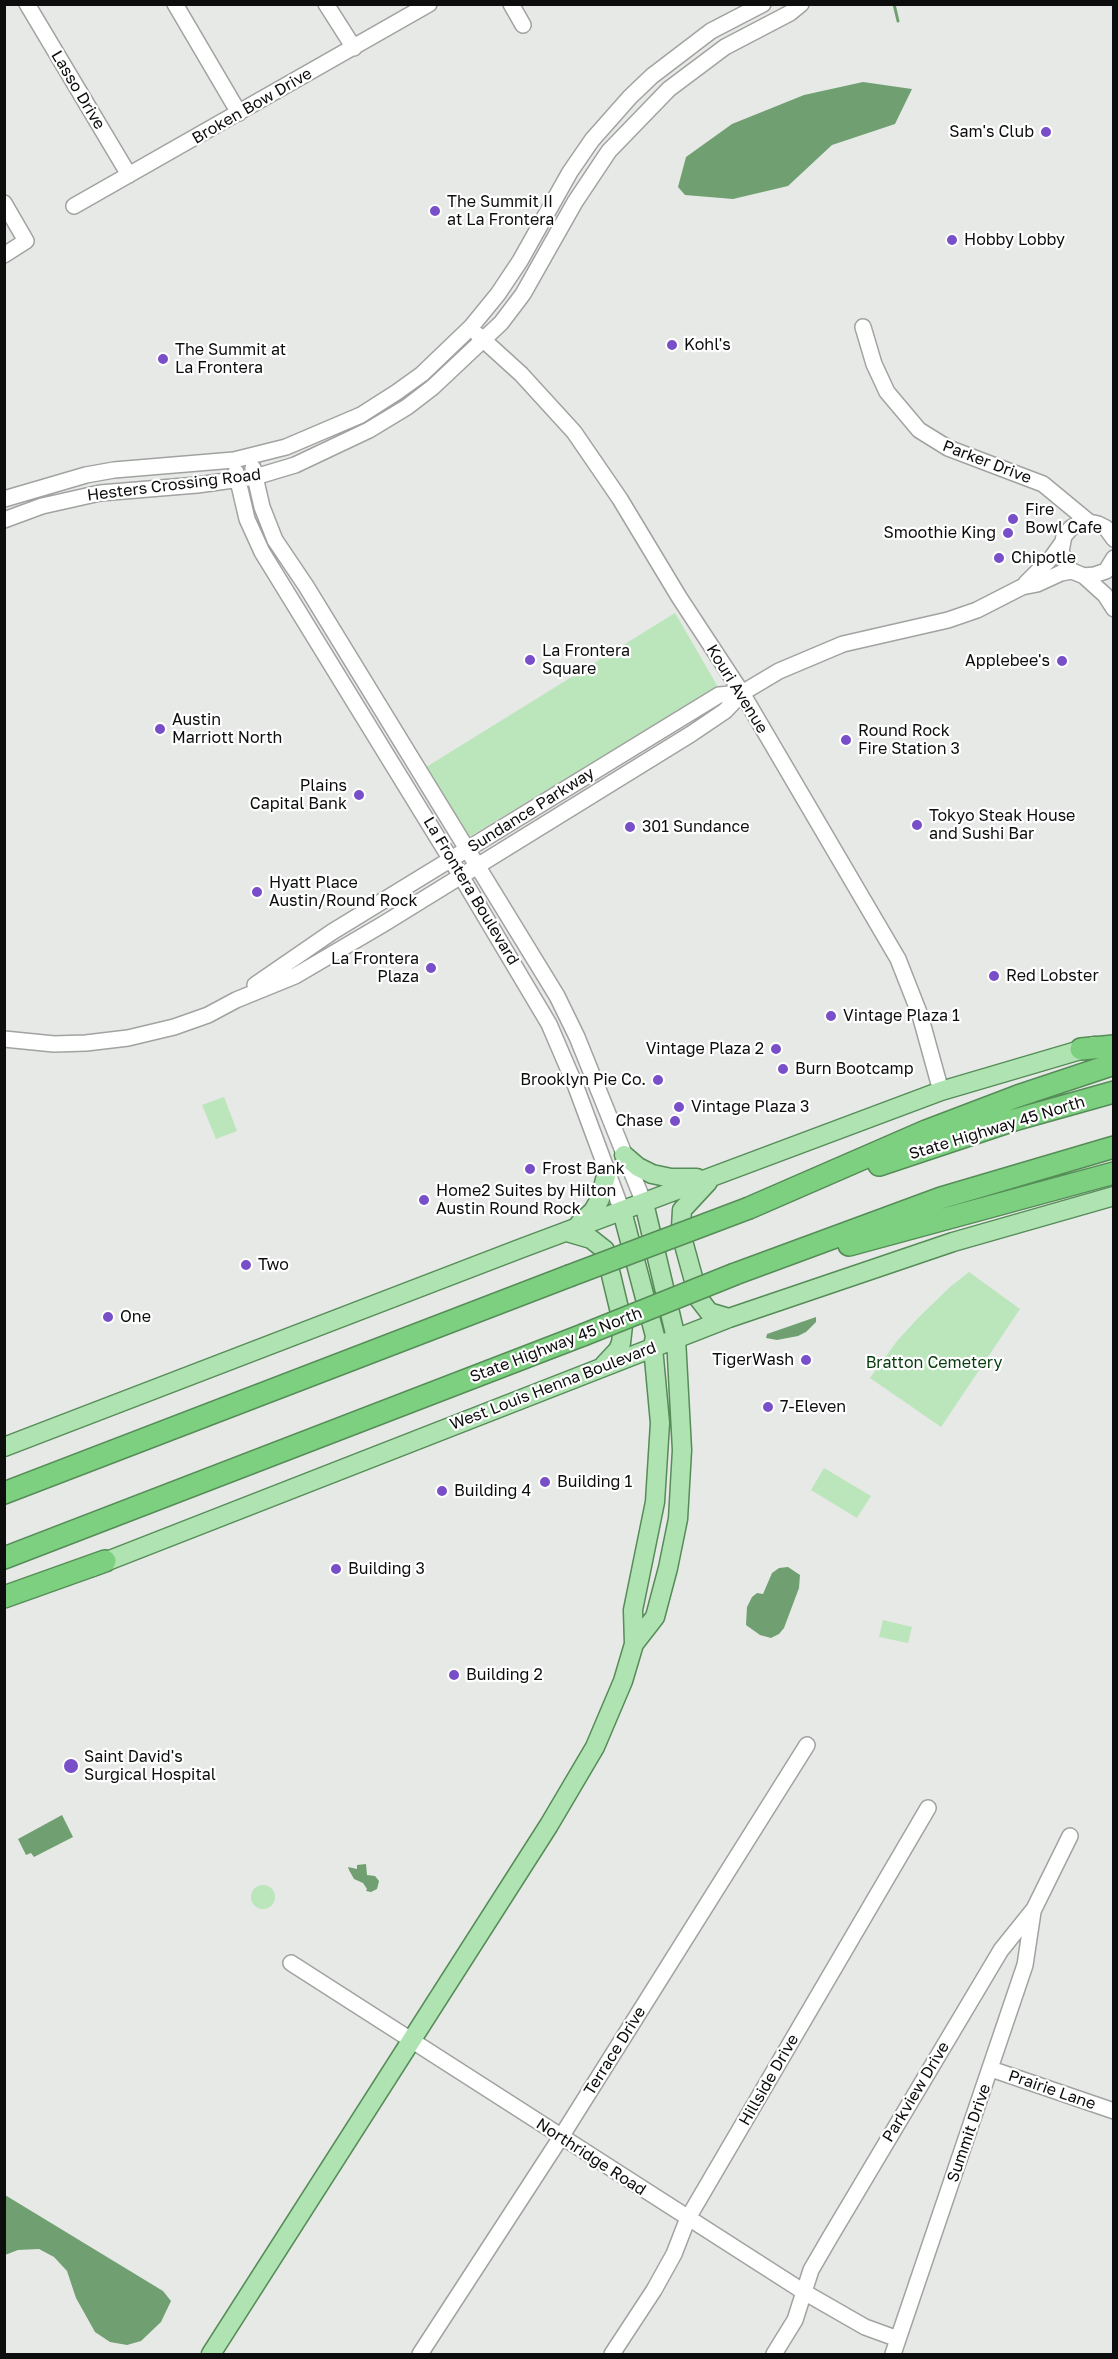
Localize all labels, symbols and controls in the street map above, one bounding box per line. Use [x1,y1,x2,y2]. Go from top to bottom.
street label: Lasso Drive [47,47,109,133]
street label: Broken Bow Drive [189,64,315,148]
place label: Sam's Club [949,122,1034,142]
marker: Sam's Club [1039,125,1053,139]
place label: The Summit II at La Frontera [447,192,554,230]
marker: The Summit II at La Frontera [428,204,442,218]
place label: Hobby Lobby [964,230,1065,250]
marker: Hobby Lobby [945,233,959,247]
place label: Kohl's [684,335,731,355]
marker: Kohl's [665,338,679,352]
place label: The Summit at La Frontera [175,340,286,378]
marker: The Summit at La Frontera [156,352,170,366]
street label: Parker Drive [940,436,1034,488]
street label: Hesters Crossing Road [86,465,262,505]
place label: Fire Bowl Cafe [1025,500,1102,538]
marker: Fire Bowl Cafe [1006,512,1020,526]
place label: Smoothie King [884,523,996,543]
marker: Smoothie King [1001,526,1015,540]
place label: Chipotle [1011,548,1076,568]
marker: Chipotle [992,551,1006,565]
place label: La Frontera Square [542,641,630,679]
street label: Kouri Avenue [702,641,772,737]
place label: Applebee's [965,651,1050,671]
marker: La Frontera Square [523,653,537,667]
marker: Applebee's [1055,654,1069,668]
place label: Austin Marriott North [172,710,282,748]
place label: Round Rock Fire Station 3 [858,721,960,759]
marker: Austin Marriott North [153,722,167,736]
marker: Round Rock Fire Station 3 [839,733,853,747]
street label: Sundance Parkway [464,763,598,857]
place label: Plains Capital Bank [250,776,347,814]
marker: Plains Capital Bank [352,788,366,802]
place label: Tokyo Steak House and Sushi Bar [929,806,1075,844]
street label: La Frontera Boulevard [419,813,523,969]
place label: 301 Sundance [642,817,750,837]
marker: Tokyo Steak House and Sushi Bar [910,818,924,832]
marker: 301 Sundance [623,820,637,834]
place label: Hyatt Place Austin/Round Rock [269,873,418,911]
marker: Hyatt Place Austin/Round Rock [250,885,264,899]
place label: La Frontera Plaza [331,949,419,987]
marker: La Frontera Plaza [424,961,438,975]
place label: Red Lobster [1006,966,1099,986]
marker: Red Lobster [987,969,1001,983]
place label: Vintage Plaza 1 [843,1006,960,1026]
marker: Vintage Plaza 1 [824,1009,838,1023]
place label: Vintage Plaza 2 [646,1039,764,1059]
marker: Vintage Plaza 2 [769,1042,783,1056]
place label: Burn Bootcamp [795,1059,914,1079]
marker: Burn Bootcamp [776,1062,790,1076]
place label: Brooklyn Pie Co. [520,1070,646,1090]
marker: Brooklyn Pie Co. [651,1073,665,1087]
street label: State Highway 45 North [907,1092,1087,1164]
place label: Vintage Plaza 3 [691,1097,809,1117]
marker: Vintage Plaza 3 [672,1100,686,1114]
place label: Chase [615,1111,663,1131]
marker: Chase [668,1114,682,1128]
place label: Frost Bank [542,1159,625,1179]
marker: Frost Bank [523,1162,537,1176]
place label: Home2 Suites by Hilton Austin Round Rock [436,1181,616,1219]
marker: Home2 Suites by Hilton Austin Round Rock [417,1193,431,1207]
place label: Two [258,1255,289,1275]
marker: Two [239,1258,253,1272]
street label: State Highway 45 North [467,1303,645,1387]
place label: One [120,1307,151,1327]
marker: One [101,1310,115,1324]
street label: West Louis Henna Boulevard [447,1338,659,1434]
place label: TigerWash [712,1350,794,1370]
marker: TigerWash [799,1353,813,1367]
park label: Bratton Cemetery [866,1353,1002,1373]
place label: 7-Eleven [780,1397,846,1417]
marker: 7-Eleven [761,1400,775,1414]
place label: Building 1 [557,1472,632,1492]
marker: Building 1 [538,1475,552,1489]
place label: Building 4 [454,1481,531,1501]
marker: Building 4 [435,1484,449,1498]
place label: Building 3 [348,1559,425,1579]
marker: Building 3 [329,1562,343,1576]
place label: Building 2 [466,1665,543,1685]
marker: Building 2 [447,1668,461,1682]
place label: Saint David's Surgical Hospital [84,1747,216,1785]
marker: Saint David's Surgical Hospital [62,1757,80,1775]
street label: Terrace Drive [580,2003,650,2099]
street label: Hillside Drive [735,2031,803,2129]
street label: Parkview Drive [878,2038,954,2146]
street label: Prairie Lane [1006,2066,1098,2114]
street label: Summit Drive [943,2081,995,2185]
street label: Northridge Road [532,2114,650,2200]

